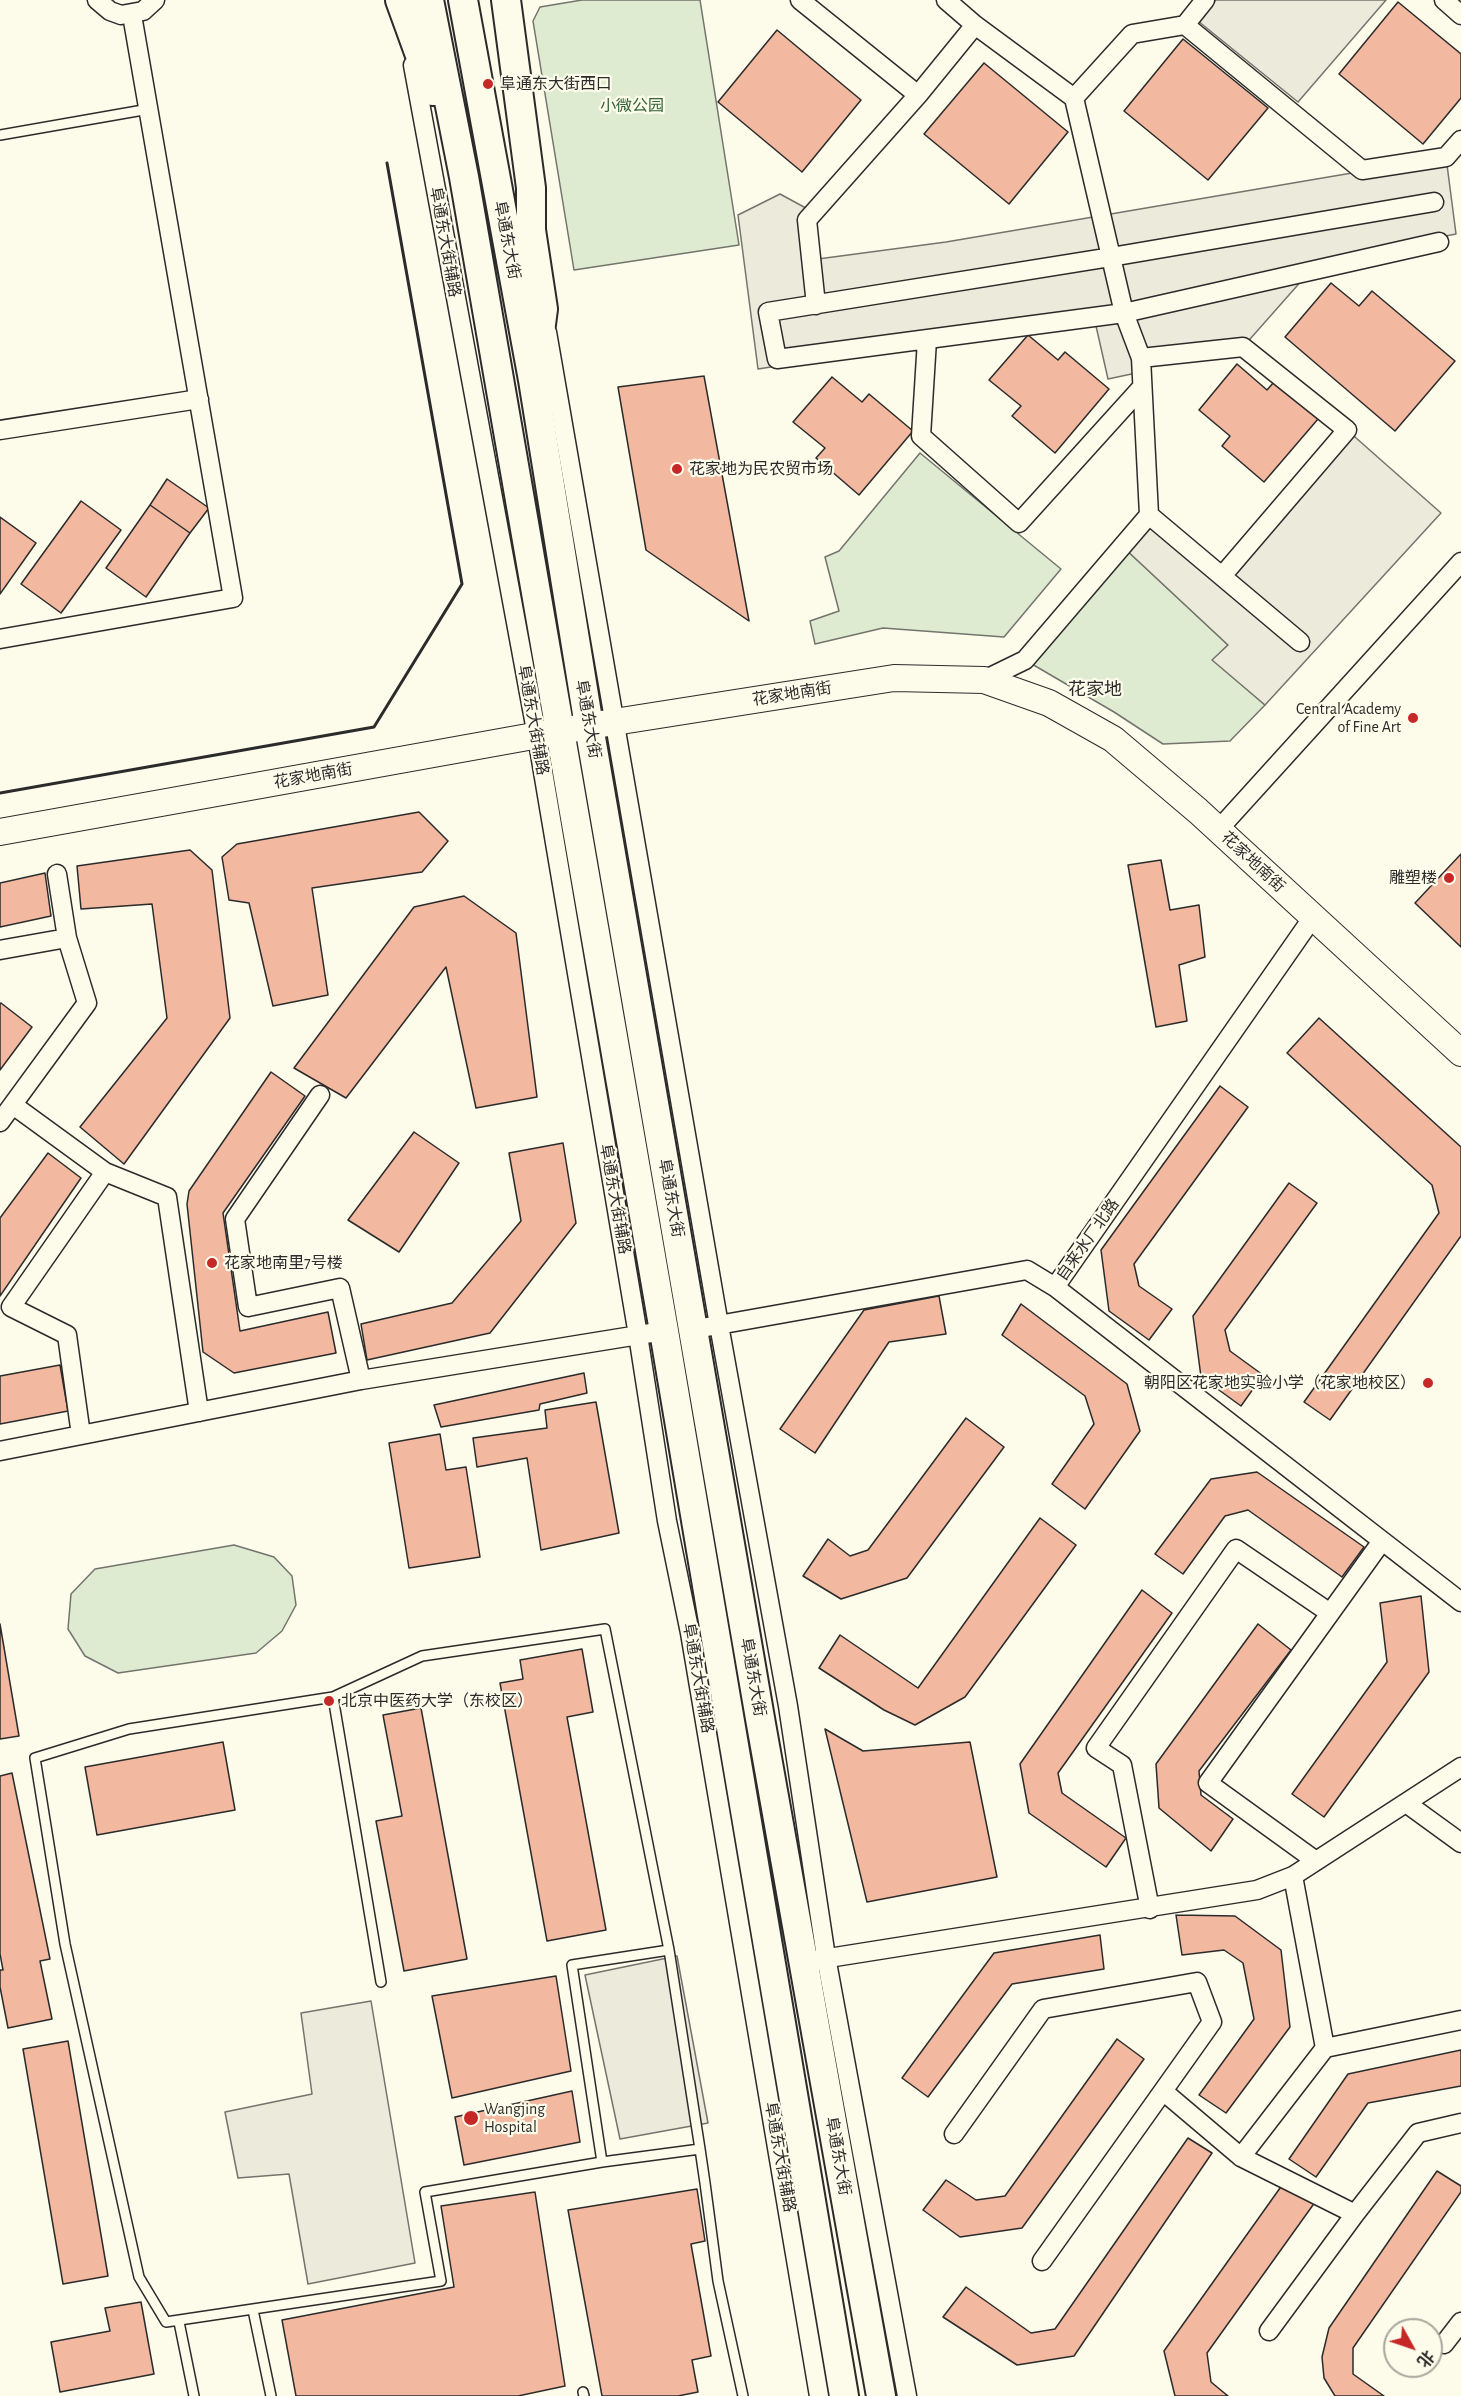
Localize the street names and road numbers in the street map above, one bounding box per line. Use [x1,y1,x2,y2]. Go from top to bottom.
street label: 阜通东大街辅路 [426,185,464,299]
street label: 阜通东大街 [490,199,524,281]
street label: 阜通东大街辅路 [514,663,552,777]
street label: 阜通东大街 [572,678,604,760]
street label: 花家地南街 [751,678,833,710]
street label: 花家地南街 [272,760,354,792]
street label: 花家地南街 [1217,828,1289,896]
street label: 阜通东大街辅路 [596,1142,634,1256]
street label: 阜通东大街 [655,1157,687,1239]
street label: 自来水厂北路 [1053,1195,1123,1285]
street label: 阜通东大街辅路 [679,1621,717,1735]
street label: 阜通东大街 [737,1636,769,1718]
street label: 阜通东大街辅路 [761,2100,799,2214]
street label: 阜通东大街 [822,2115,854,2197]

